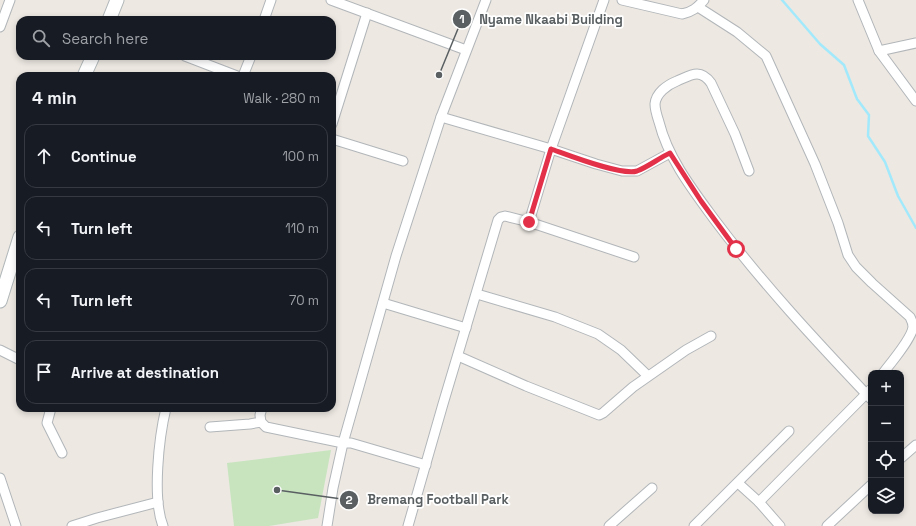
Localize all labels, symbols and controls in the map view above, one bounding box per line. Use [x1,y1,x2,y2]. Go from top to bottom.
callout: Nyame Nkaabi Building [452,7,631,32]
text: 1 [459,11,465,27]
text: Nyame Nkaabi Building [479,11,623,28]
search box [16,16,336,60]
icon: search [30,27,52,49]
text: Search here [62,29,148,48]
text: 4 min [32,87,77,109]
text: Walk · 280 m [243,90,320,107]
icon: ahead [33,145,55,167]
text: Continue [71,147,137,166]
text: 100 m [282,148,319,165]
route end [520,213,538,231]
icon: left [33,217,55,239]
text: Turn left [71,219,133,238]
text: 110 m [285,220,319,237]
route start [727,240,745,258]
icon: left [33,289,55,311]
text: Turn left [71,291,133,310]
text: 70 m [289,292,319,309]
icon: arrive [33,361,55,383]
text: Arrive at destination [71,363,219,382]
map controls [868,370,904,514]
button: + [868,370,904,406]
button: − [868,406,904,442]
button: locate [868,442,904,478]
button: layers [868,478,904,514]
callout: Bremang Football Park [339,487,516,512]
text: Bremang Football Park [367,491,509,508]
text: 2 [345,492,353,508]

